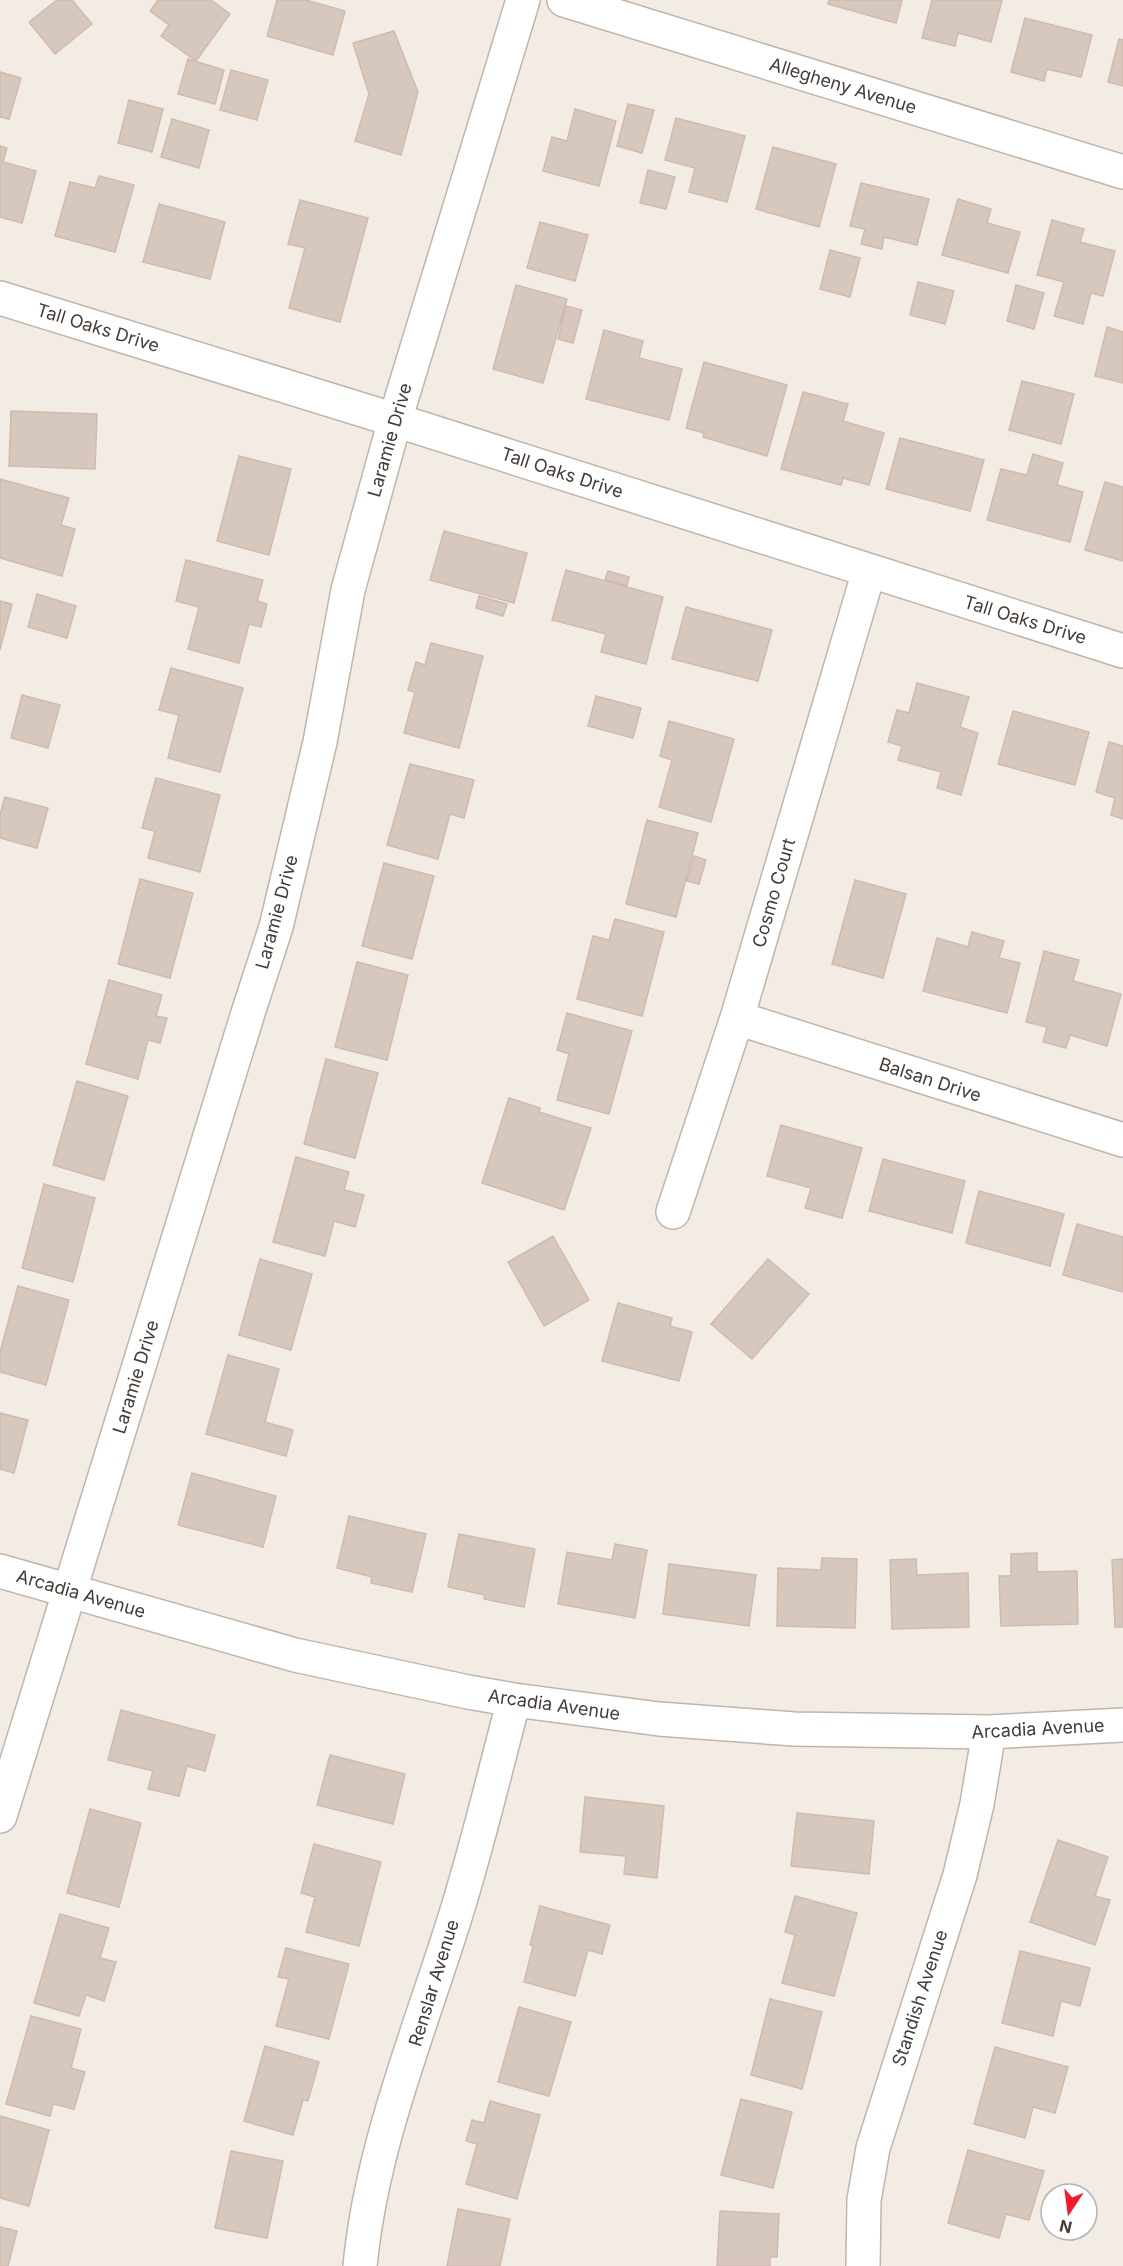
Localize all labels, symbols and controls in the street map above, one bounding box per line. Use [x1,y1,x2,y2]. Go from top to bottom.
street label: Allegheny Avenue [767,53,919,118]
street label: Tall Oaks Drive [34,299,162,356]
street label: Laramie Drive [363,380,416,499]
street label: Tall Oaks Drive [498,443,626,502]
street label: Tall Oaks Drive [961,591,1089,648]
street label: Cosmo Court [748,836,799,950]
street label: Laramie Drive [251,852,302,971]
street label: Balsan Drive [876,1053,984,1106]
street label: Laramie Drive [108,1318,163,1436]
street label: Arcadia Avenue [14,1565,148,1622]
street label: Arcadia Avenue [487,1685,622,1724]
street label: Arcadia Avenue [971,1715,1105,1742]
street label: Renslar Avenue [404,1917,463,2049]
street label: Standish Avenue [888,1927,951,2069]
north arrow [1039,2182,1099,2242]
text: N [1057,2215,1074,2238]

